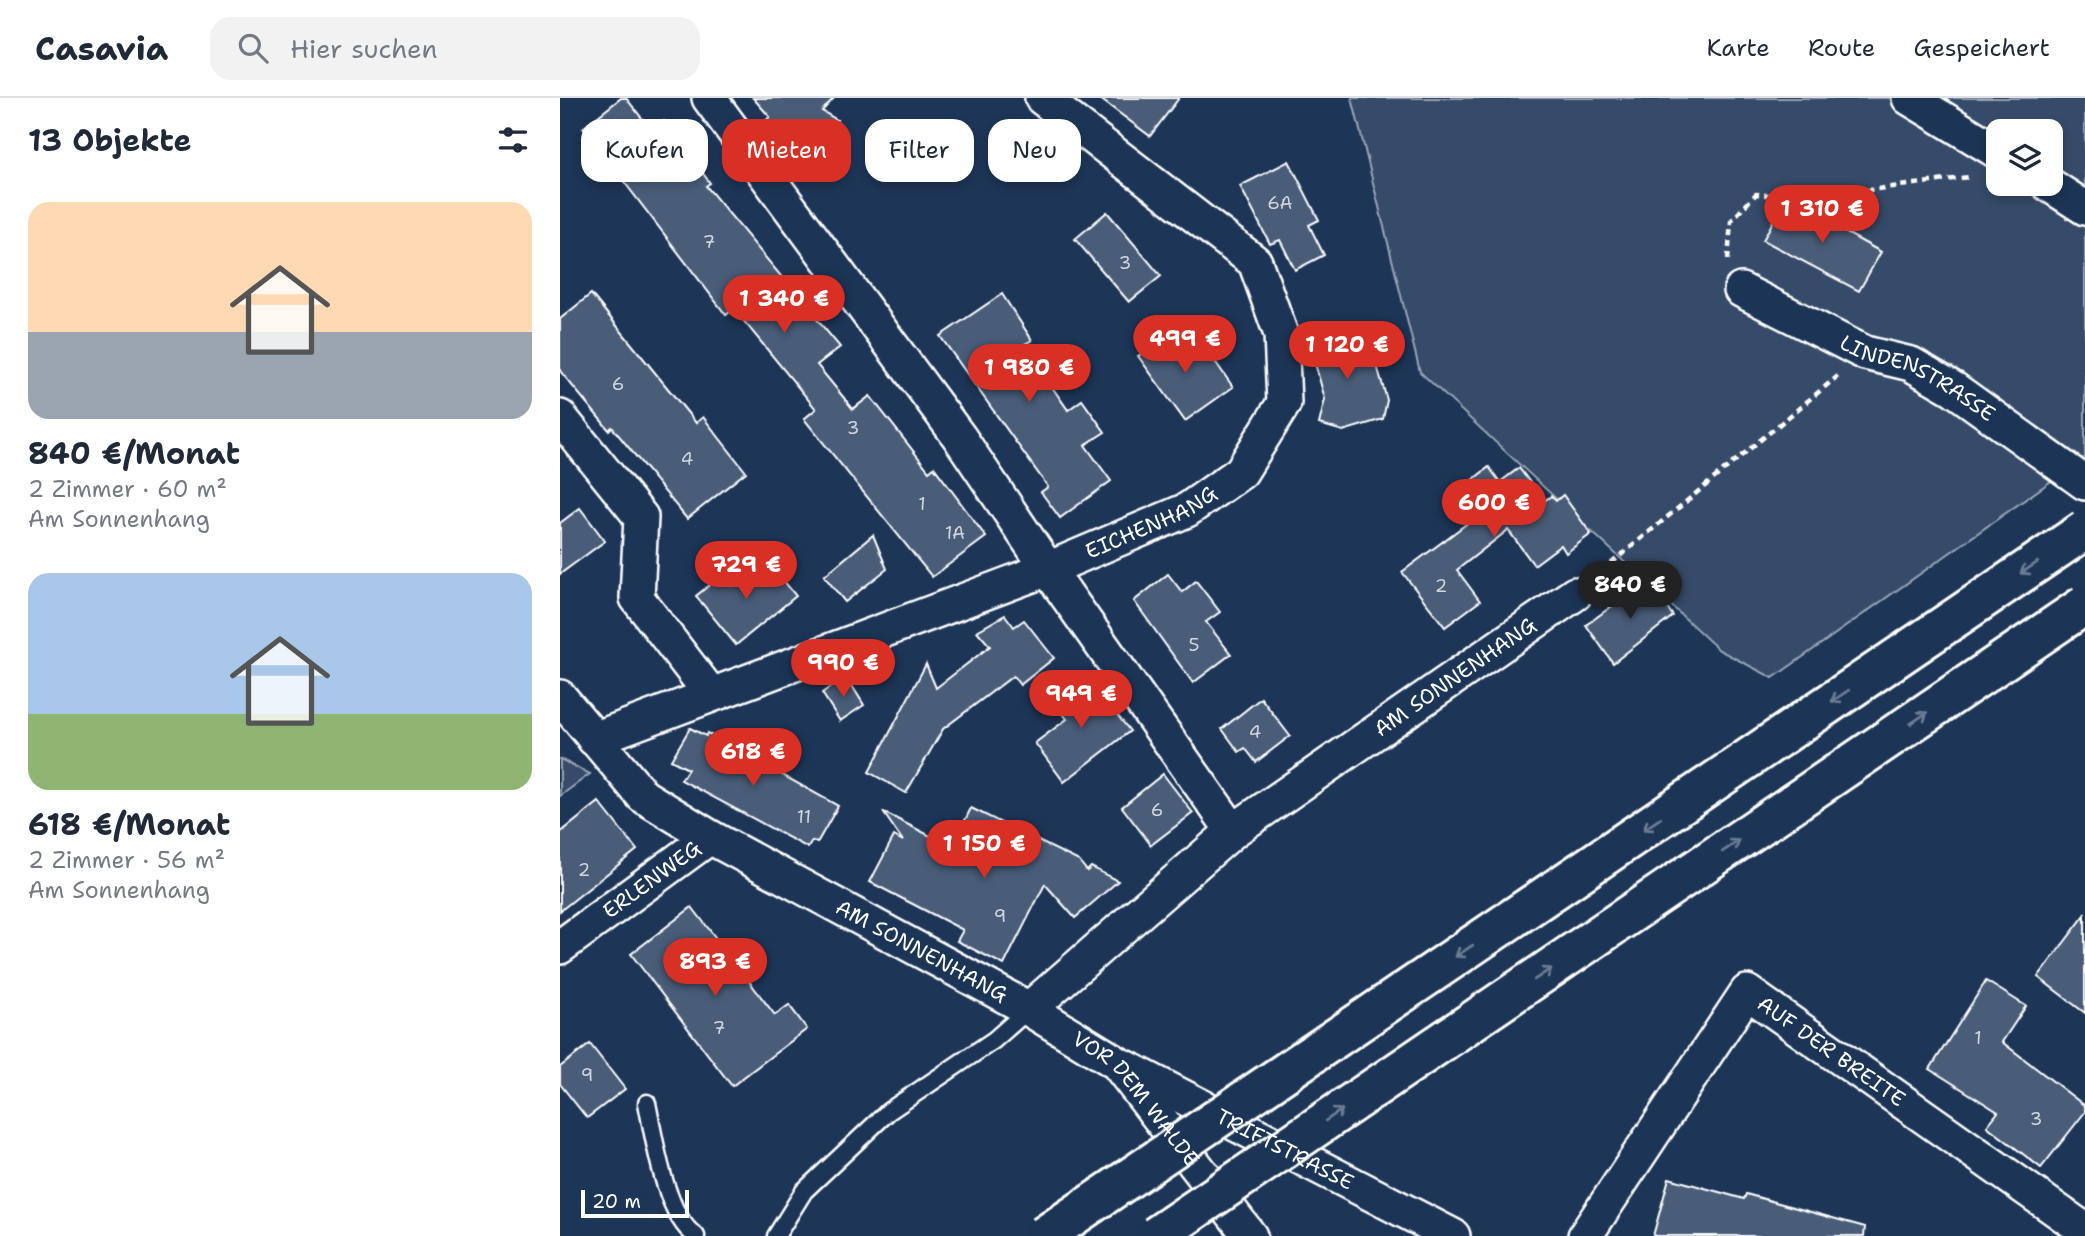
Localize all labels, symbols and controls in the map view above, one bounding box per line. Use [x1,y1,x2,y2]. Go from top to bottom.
search box [210,17,700,80]
text: Casavia [35,26,168,71]
icon: search [234,29,272,67]
text: Hier suchen [290,31,437,66]
text: Karte [1706,32,1770,64]
text: Route [1808,32,1875,64]
text: Gespeichert [1913,32,2050,64]
chip: Kaufen [581,119,708,182]
chip: Mieten [722,119,851,182]
chip: Filter [865,119,974,182]
chip: Neu [988,119,1081,182]
map controls [1986,119,2063,196]
button: layers [1986,119,2063,196]
text: 13 Objekte [28,120,191,161]
icon: filters [494,121,532,159]
pin: 1 310 € [1757,186,1887,245]
house number: 6A [1267,191,1293,215]
text: 1 310 € [1780,193,1864,223]
house number: 7 [703,230,715,254]
icon: home [217,247,343,373]
house number: 3 [1119,251,1131,275]
pin: 1 340 € [719,275,849,335]
text: 1 340 € [739,283,829,313]
pin: 499 € [1136,316,1234,375]
pin: 1 120 € [1282,322,1412,381]
text: 499 € [1149,323,1221,353]
text: 1 120 € [1305,329,1389,359]
street label: LINDENSTRASSE [1835,329,2001,428]
pin: 1 980 € [964,344,1094,404]
text: 1 980 € [984,352,1074,382]
house number: 6 [612,372,624,396]
house number: 3 [847,416,859,440]
text: 840 €/Monat [28,433,240,474]
house number: 4 [681,447,693,471]
text: 2 Zimmer · 60 m² [28,474,227,504]
street label: EICHENHANG [1081,479,1223,566]
pin: 600 € [1445,480,1543,539]
text: 600 € [1458,487,1530,517]
house number: 1 [918,492,926,516]
text: Am Sonnenhang [28,504,210,534]
house number: 1A [945,521,965,545]
pin: 729 € [697,542,795,601]
text: 729 € [711,549,781,579]
pin: 840 € [1581,561,1679,621]
one-way arrow [2019,561,2039,575]
text: 840 € [1594,569,1666,599]
house number: 2 [1435,574,1447,598]
street label: AM SONNENHANG [1369,611,1542,743]
icon: home [217,618,343,744]
house number: 5 [1188,633,1200,657]
pin: 990 € [794,640,892,699]
text: 990 € [807,647,879,677]
pin: 949 € [1032,670,1130,730]
text: 949 € [1045,678,1117,708]
one-way arrow [1831,689,1850,703]
one-way arrow [1909,711,1928,725]
house number: 4 [1249,720,1261,744]
pin: 618 € [704,728,802,788]
text: 618 € [721,736,785,766]
house number: 6 [1151,798,1163,822]
text: 618 €/Monat [28,804,230,845]
house number: 11 [797,805,811,829]
one-way arrow [1643,817,1662,831]
pin: 1 150 € [919,820,1049,880]
text: 1 150 € [942,828,1026,858]
street label: ERLENWEG [597,834,707,925]
one-way arrow [1721,839,1740,853]
text: 2 Zimmer · 56 m² [28,845,225,875]
house number: 2 [578,858,590,882]
text: Am Sonnenhang [28,875,210,905]
street label: AM SONNENHANG [831,893,1012,1009]
house number: 9 [994,904,1006,928]
pin: 893 € [666,939,764,998]
one-way arrow [1455,944,1474,959]
text: 893 € [679,946,751,976]
one-way arrow [1532,967,1552,981]
street label: AUF DER BREITE [1752,990,1911,1113]
house number: 7 [713,1016,725,1040]
street label: VOR DEM WALDE [1067,1025,1206,1172]
house number: 1 [1974,1026,1982,1050]
house number: 9 [581,1063,593,1087]
street label: TRIFTSTRASSE [1211,1102,1359,1197]
house number: 3 [2030,1107,2042,1131]
one-way arrow [1324,1108,1343,1122]
scale bar [581,1187,690,1219]
text: 20 m [592,1189,641,1214]

